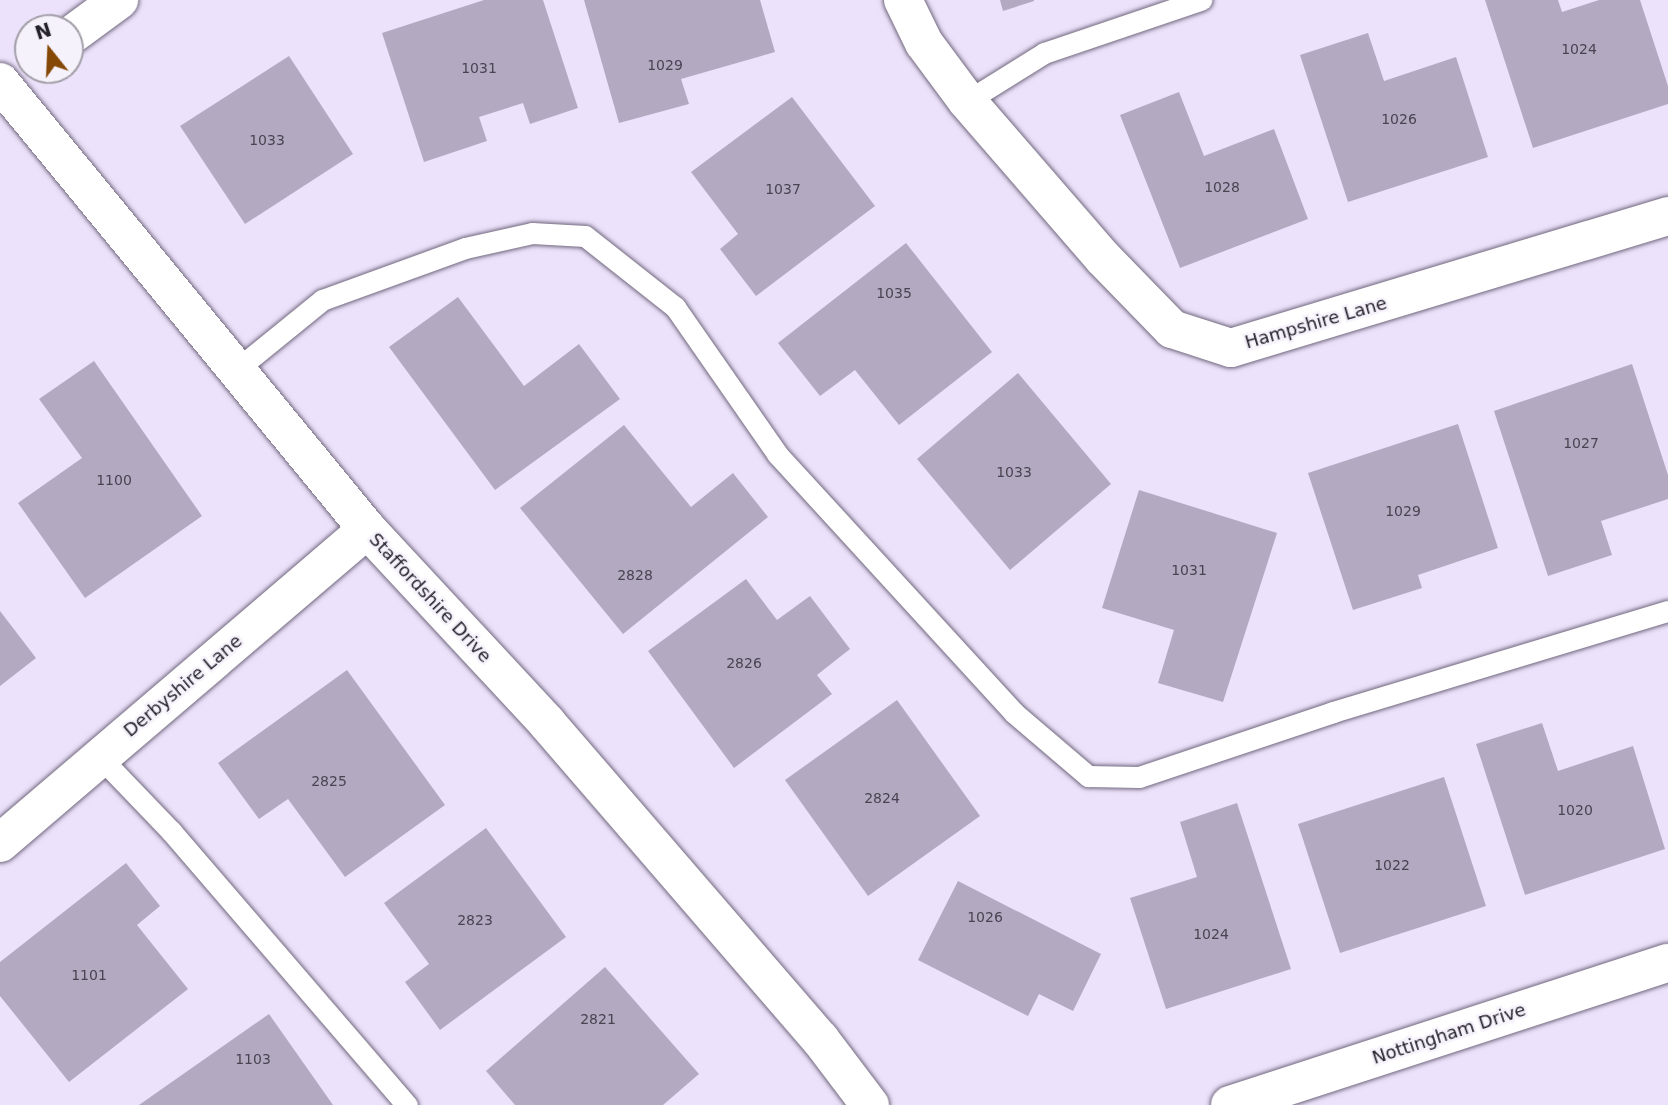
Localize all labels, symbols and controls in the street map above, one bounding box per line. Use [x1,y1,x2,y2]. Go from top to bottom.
north arrow [14,14,84,84]
text: N [32,18,54,44]
house number: 1024 [1561,41,1597,57]
house number: 1029 [647,57,683,73]
house number: 1031 [461,60,497,76]
house number: 1026 [1381,111,1417,127]
house number: 1033 [249,132,285,148]
house number: 1028 [1204,179,1240,195]
house number: 1037 [765,181,801,197]
house number: 1035 [876,285,912,301]
street label: Hampshire Lane [1243,292,1389,354]
house number: 1027 [1563,435,1599,451]
house number: 1033 [996,464,1032,480]
house number: 1100 [96,472,132,488]
house number: 1029 [1385,503,1421,519]
street label: Staffordshire Drive [364,529,496,667]
house number: 1031 [1171,562,1207,578]
house number: 2828 [617,567,653,583]
street label: Derbyshire Lane [120,630,246,742]
house number: 2826 [726,655,762,671]
house number: 2825 [311,773,347,789]
house number: 2824 [864,790,900,806]
house number: 1020 [1557,802,1593,818]
house number: 1022 [1374,857,1410,873]
house number: 1026 [967,909,1003,925]
house number: 2823 [457,912,493,928]
house number: 1024 [1193,926,1229,942]
house number: 1101 [71,967,107,983]
street label: Nottingham Drive [1370,999,1528,1069]
house number: 2821 [580,1011,616,1027]
house number: 1103 [235,1051,271,1067]

